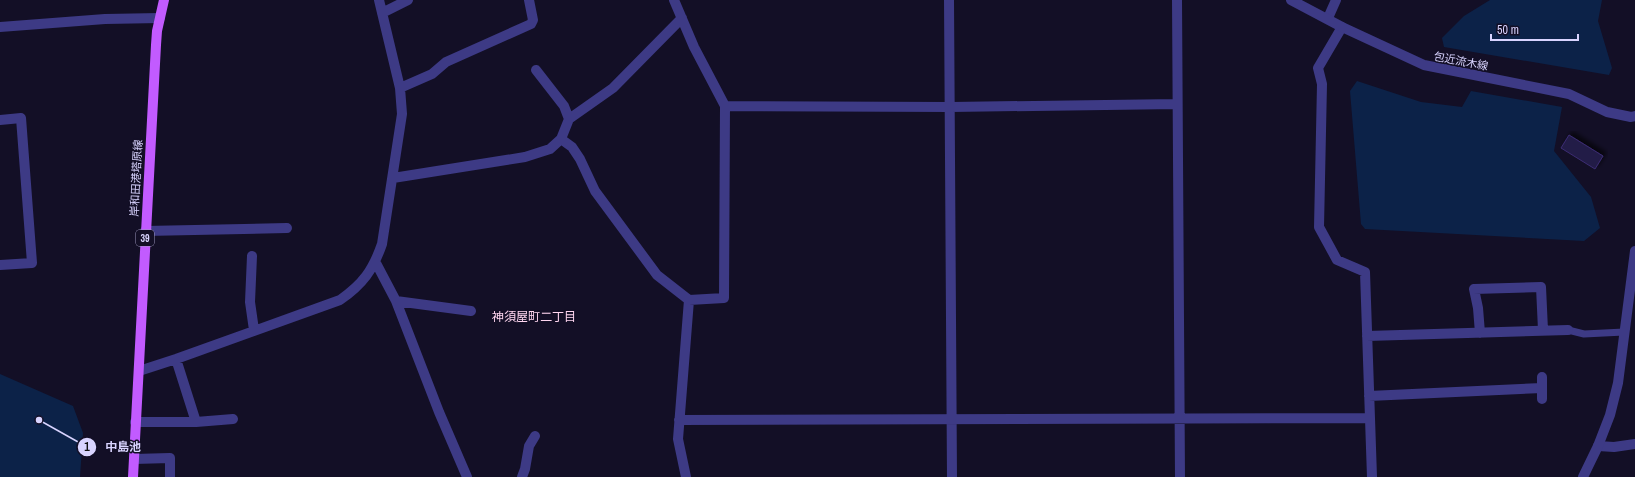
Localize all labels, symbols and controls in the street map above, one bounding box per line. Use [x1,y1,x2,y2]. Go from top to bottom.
scale bar [1491,16,1578,42]
text: 50 m [1497,22,1519,38]
street label: 包近流木線 [1433,49,1489,73]
street label: 岸和田港塔原線 [127,139,145,217]
road number: 39 [136,230,154,246]
district label: 神須屋町二丁目 [492,309,576,325]
callout: 中島池 [77,435,149,459]
text: 1 [84,439,90,455]
text: 中島池 [105,439,141,455]

